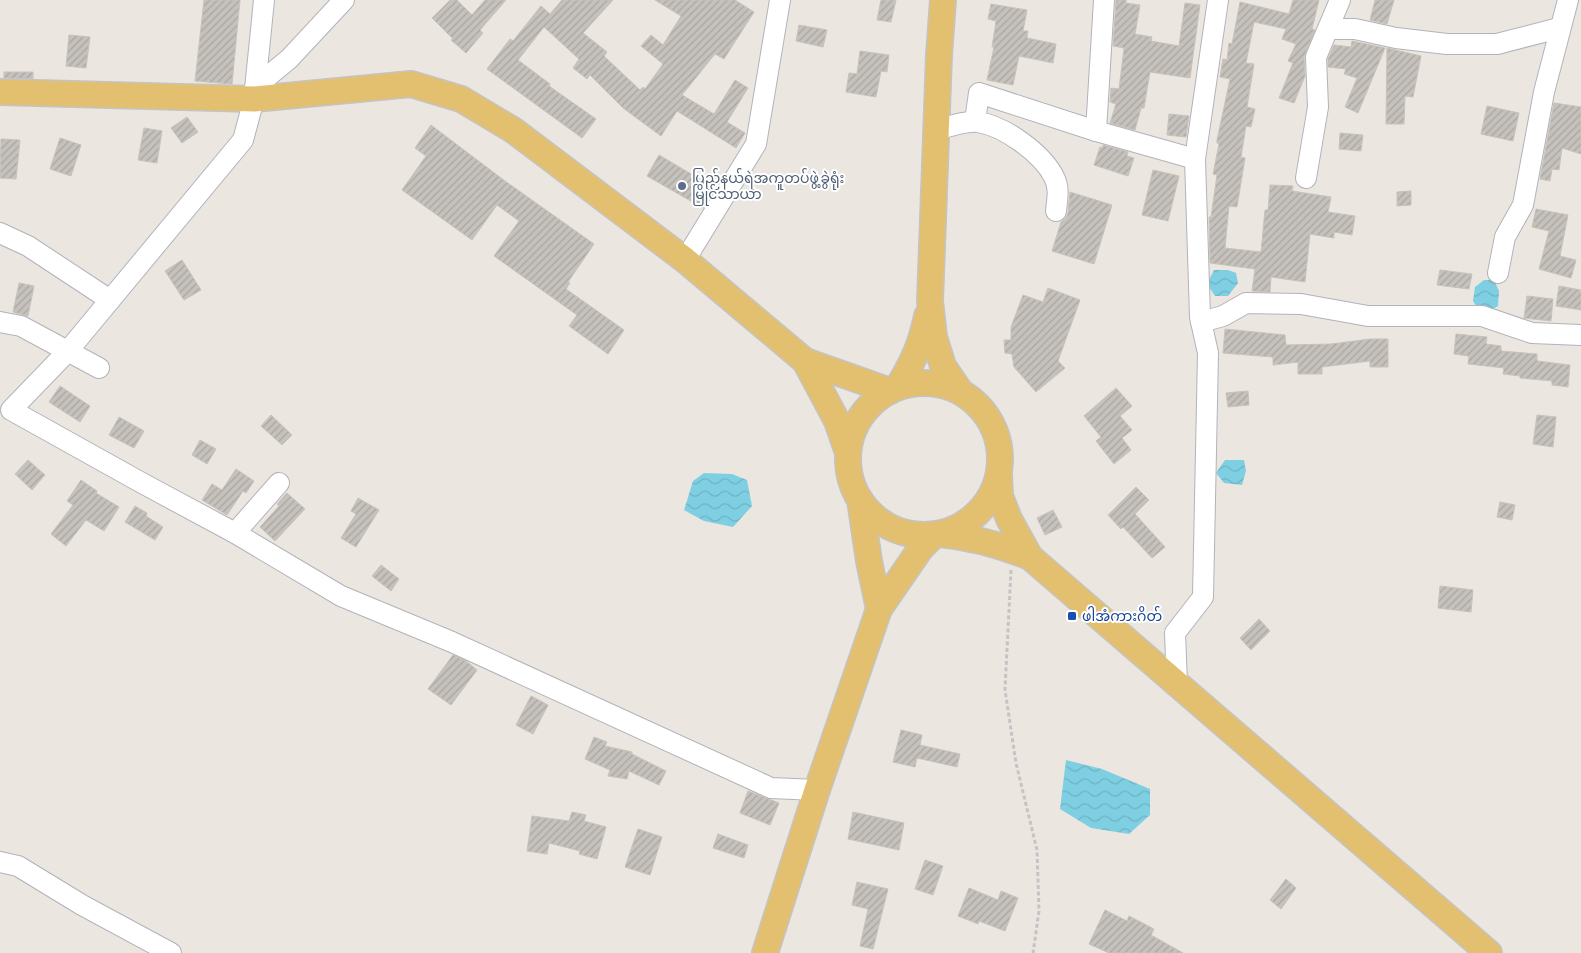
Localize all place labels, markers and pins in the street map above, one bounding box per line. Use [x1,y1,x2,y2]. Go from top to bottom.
place label: ပြည်နယ်ရဲအကူတပ်ဖွဲ့ခွဲရုံး မြိုင်သာယာ [692,168,844,206]
marker: ပြည်နယ်ရဲအကူတပ်ဖွဲ့ခွဲရုံး မြိုင်သာယာ [676,180,688,192]
place label: ဖါအံကားဂိတ် [1082,606,1162,625]
marker: ဖါအံကားဂိတ် [1066,610,1078,622]

